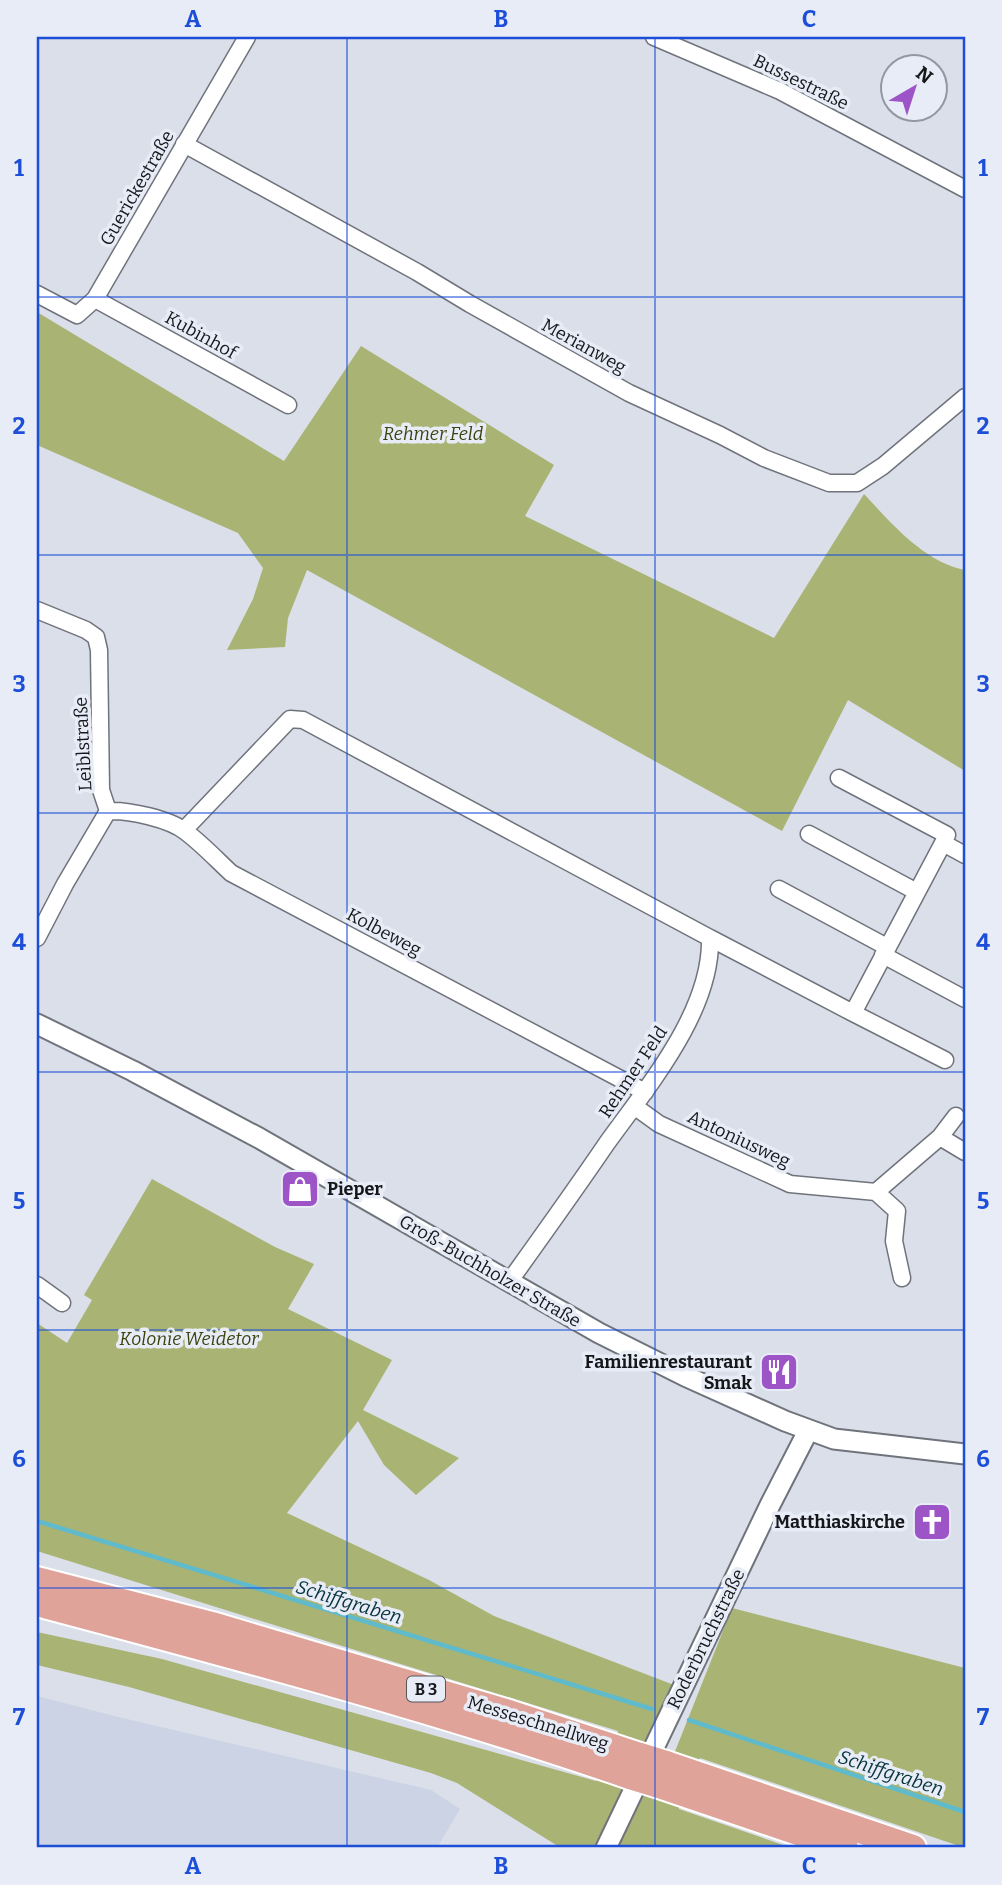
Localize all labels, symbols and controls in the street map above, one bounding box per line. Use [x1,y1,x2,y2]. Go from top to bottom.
text: A [185,5,202,33]
text: B [494,5,508,33]
text: C [802,5,816,33]
street label: Bussestraße [750,49,852,115]
north arrow [880,52,950,122]
text: N [911,62,938,89]
street label: Guerickestraße [95,127,179,249]
text: 1 [14,154,24,182]
text: 1 [978,154,988,182]
street label: Kubinhof [161,306,242,364]
street label: Merianweg [538,314,630,378]
text: 2 [13,412,26,440]
text: 2 [977,412,990,440]
park label: Rehmer Feld [383,423,484,445]
text: 3 [12,670,26,698]
text: 3 [976,670,990,698]
street label: Leiblstraße [70,696,96,792]
street label: Kolbeweg [343,903,425,961]
text: 4 [12,928,26,956]
text: 4 [976,928,990,956]
street label: Rehmer Feld [594,1022,672,1122]
street label: Antoniusweg [684,1106,794,1172]
shop icon: Pieper [279,1168,321,1210]
place label: Pieper [327,1178,383,1200]
text: 5 [13,1187,25,1215]
text: 5 [977,1187,989,1215]
street label: Groß-Buchholzer Straße [395,1210,585,1332]
park label: Kolonie Weidetor [119,1328,259,1350]
place label: Familienrestaurant Smak [585,1351,752,1394]
restaurant icon: Familienrestaurant Smak [758,1351,800,1393]
text: 6 [12,1445,26,1473]
text: 6 [976,1445,990,1473]
church icon: Matthiaskirche [911,1501,953,1543]
place label: Matthiaskirche [775,1511,905,1533]
street label: Roderbruchstraße [663,1565,749,1713]
water label: Schiffgraben [293,1575,405,1629]
road number: B 3 [407,1676,445,1702]
street label: Messeschnellweg [465,1691,611,1755]
text: 7 [13,1703,26,1731]
text: 7 [977,1703,990,1731]
water label: Schiffgraben [835,1745,947,1801]
text: A [185,1852,202,1880]
text: B [494,1852,508,1880]
text: C [802,1852,816,1880]

